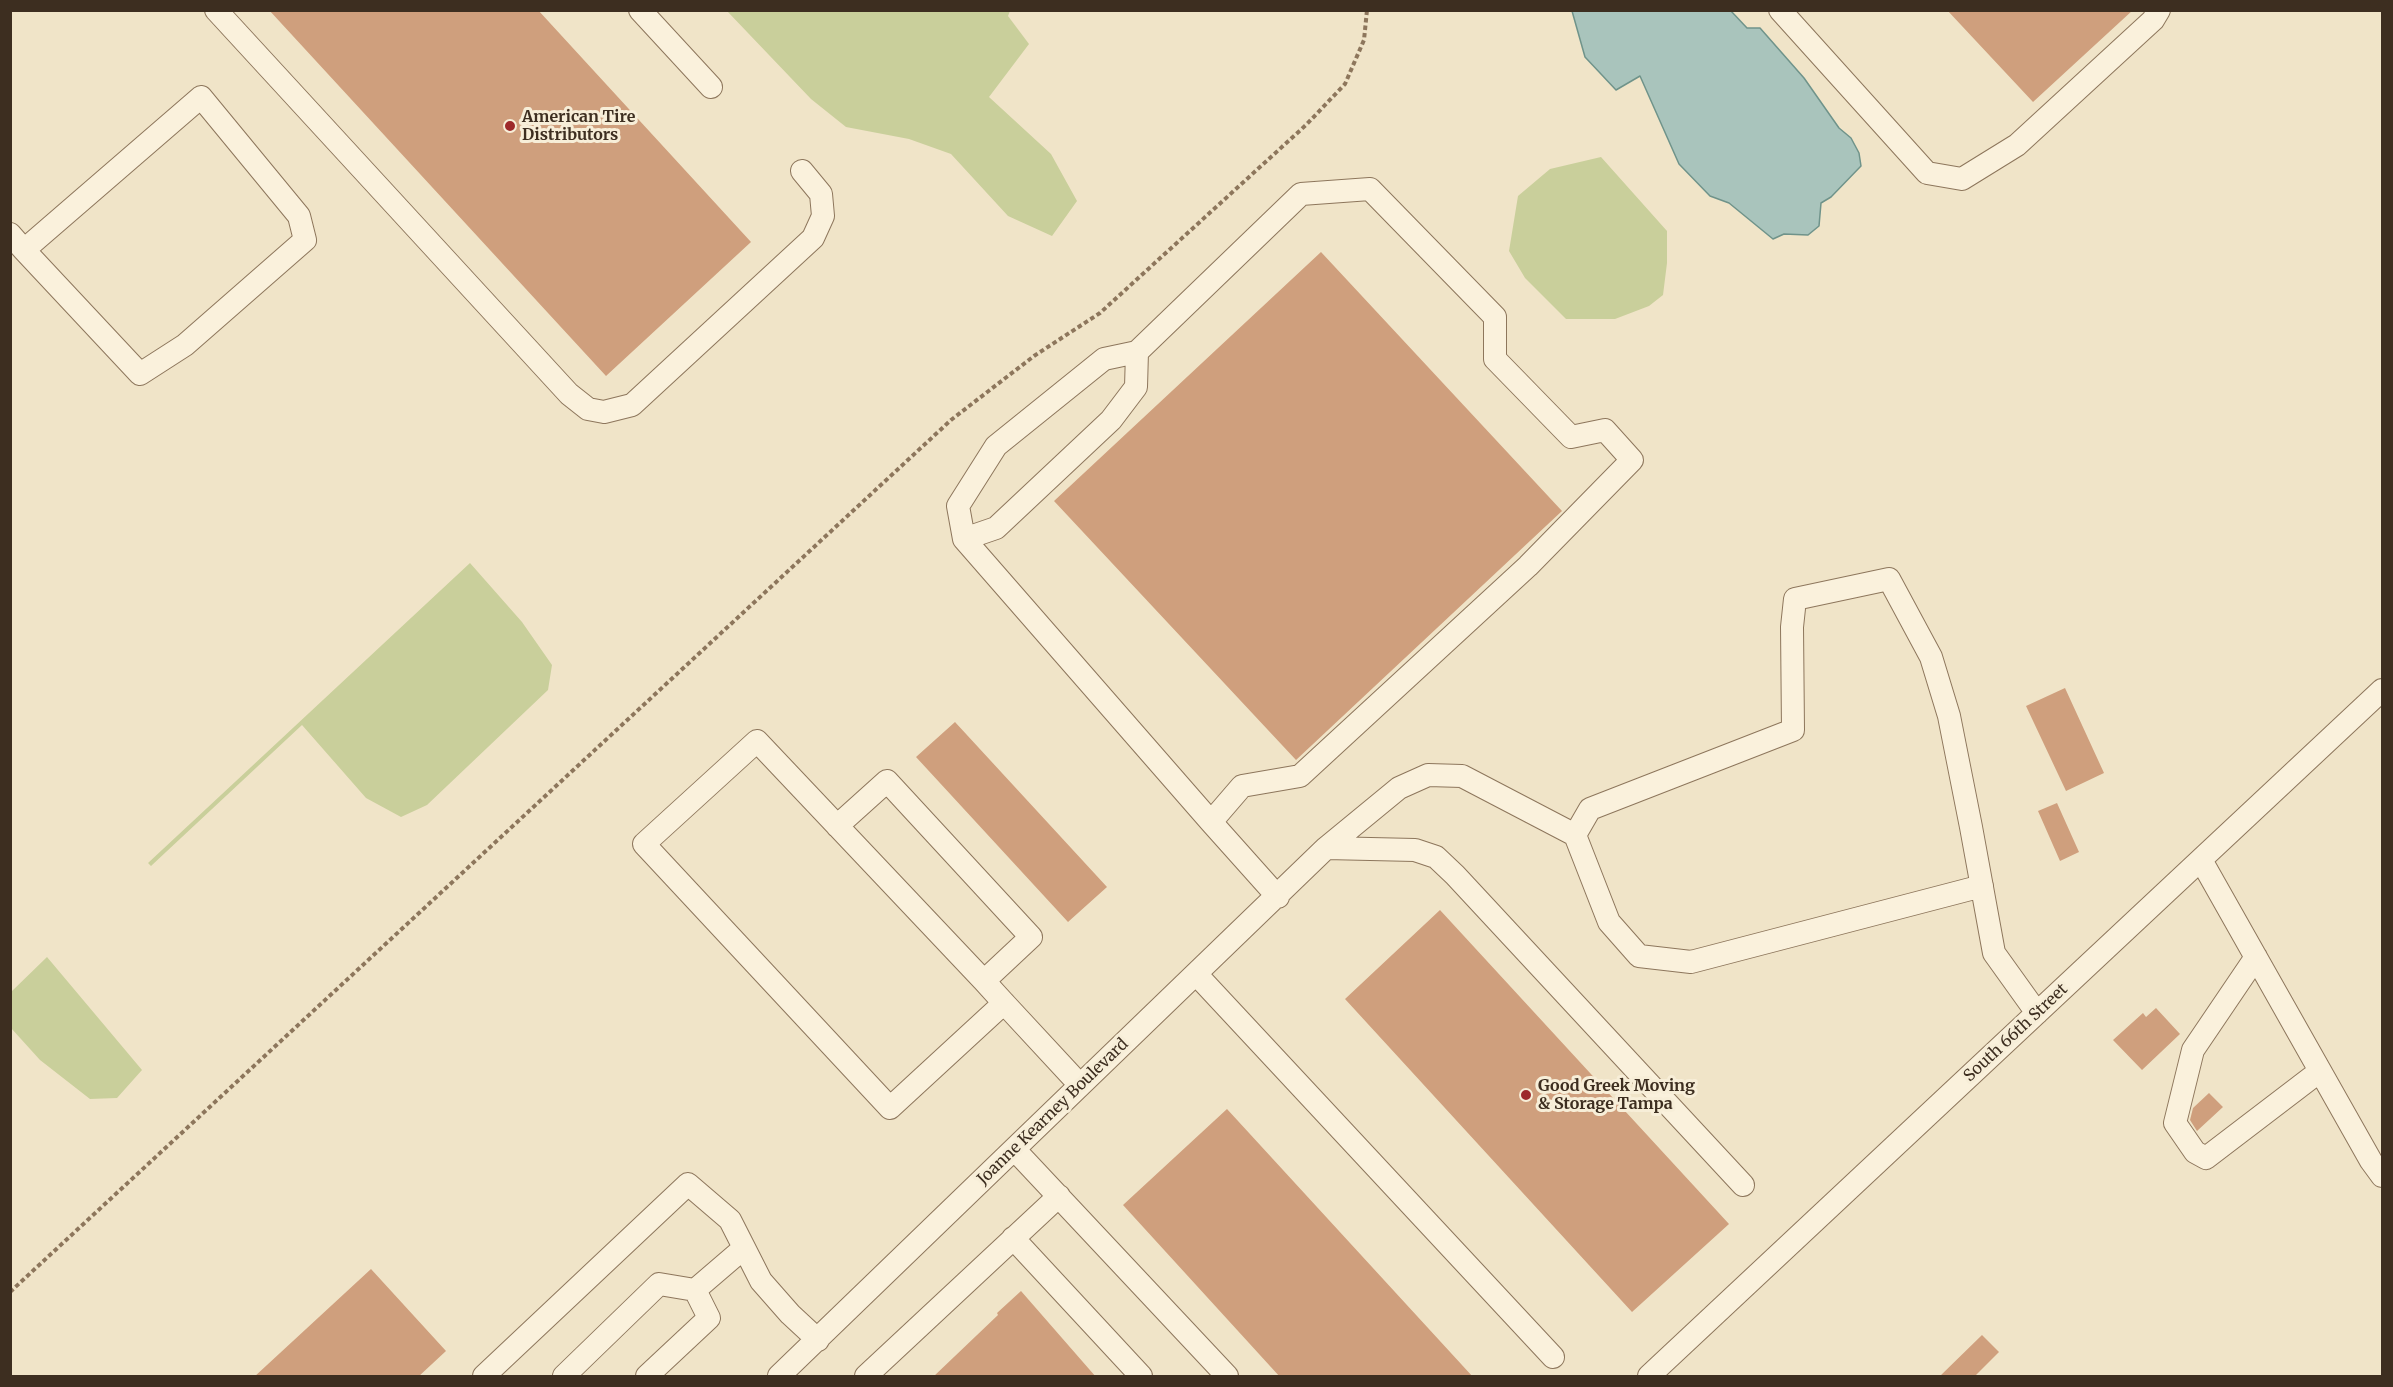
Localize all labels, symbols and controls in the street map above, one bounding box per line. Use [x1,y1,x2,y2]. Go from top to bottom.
place label: American Tire Distributors [522,107,635,145]
marker: American Tire Distributors [503,119,517,133]
street label: South 66th Street [1960,980,2072,1086]
street label: Joanne Kearney Boulevard [974,1035,1132,1189]
place label: Good Greek Moving & Storage Tampa [1538,1076,1695,1114]
marker: Good Greek Moving & Storage Tampa [1519,1088,1533,1102]

